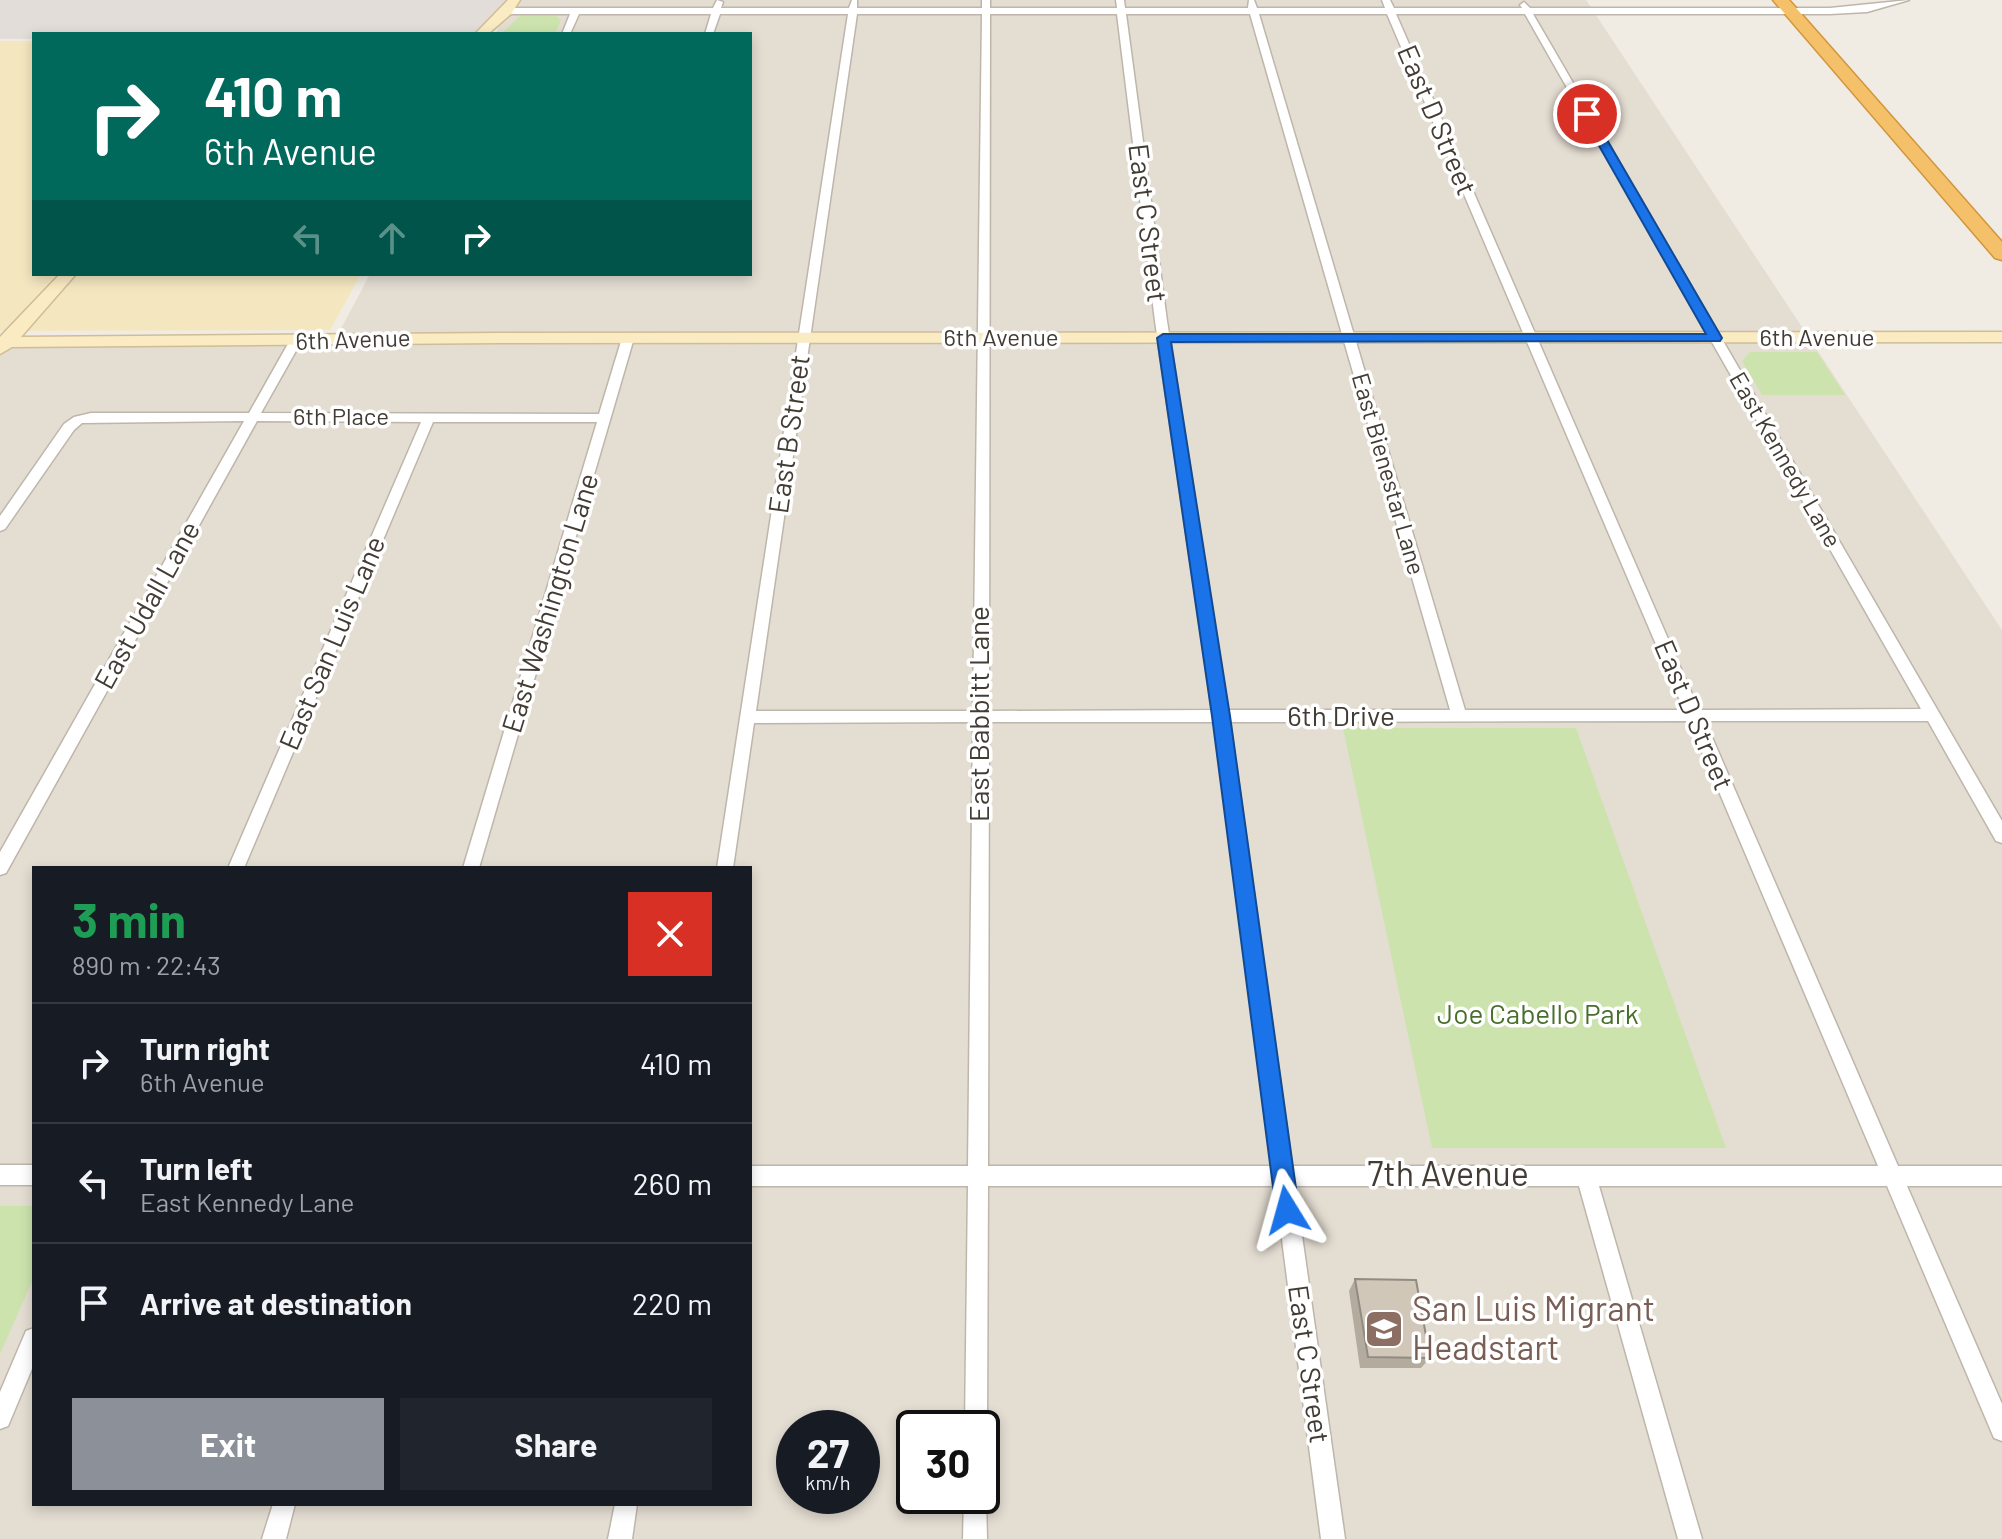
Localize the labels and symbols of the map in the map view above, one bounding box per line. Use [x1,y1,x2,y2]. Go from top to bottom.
street label: East D Street [1391,39,1485,200]
pin [1553,80,1621,148]
street label: East C Street [1122,142,1176,304]
street label: 6th Avenue [295,322,411,355]
street label: 6th Avenue [943,322,1059,351]
street label: 6th Avenue [1759,322,1875,351]
street label: East B Street [760,352,816,515]
street label: East Kennedy Lane [1724,366,1848,552]
street label: East Bienestar Lane [1347,369,1432,578]
street label: 6th Place [293,401,389,430]
street label: East Washington Lane [493,469,605,737]
street label: East Udall Lane [86,515,206,694]
street label: East San Luis Lane [271,531,391,755]
street label: East Babbitt Lane [961,606,995,822]
street label: East D Street [1648,634,1742,795]
street label: 6th Drive [1287,698,1395,732]
park label: Joe Cabello Park [1437,996,1639,1030]
street label: 7th Avenue [1367,1152,1529,1193]
position arrow [1245,1168,1329,1252]
street label: East C Street [1282,1283,1338,1445]
place label: San Luis Migrant Headstart [1412,1287,1655,1367]
school or university icon: San Luis Migrant Headstart [1363,1308,1405,1350]
speed limit sign: 30 [896,1410,1000,1514]

